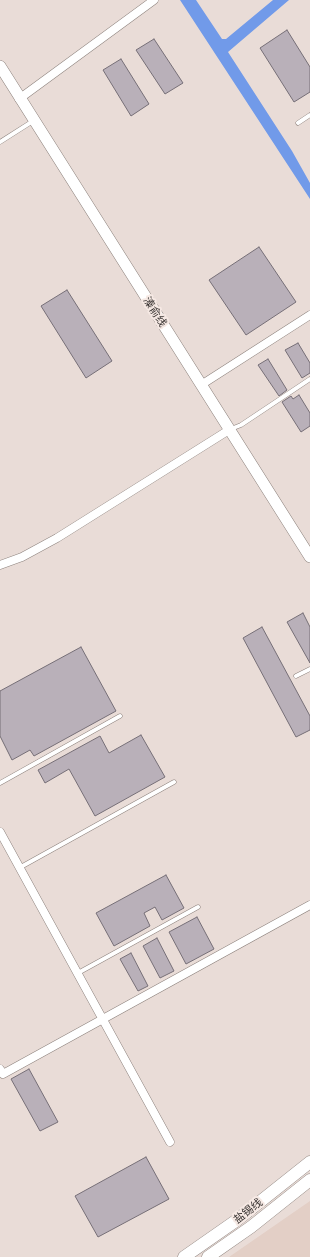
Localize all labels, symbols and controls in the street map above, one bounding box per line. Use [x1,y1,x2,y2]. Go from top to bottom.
street label: 溱俞线 [140,295,170,329]
street label: 盐锡线 [231,1196,265,1226]

